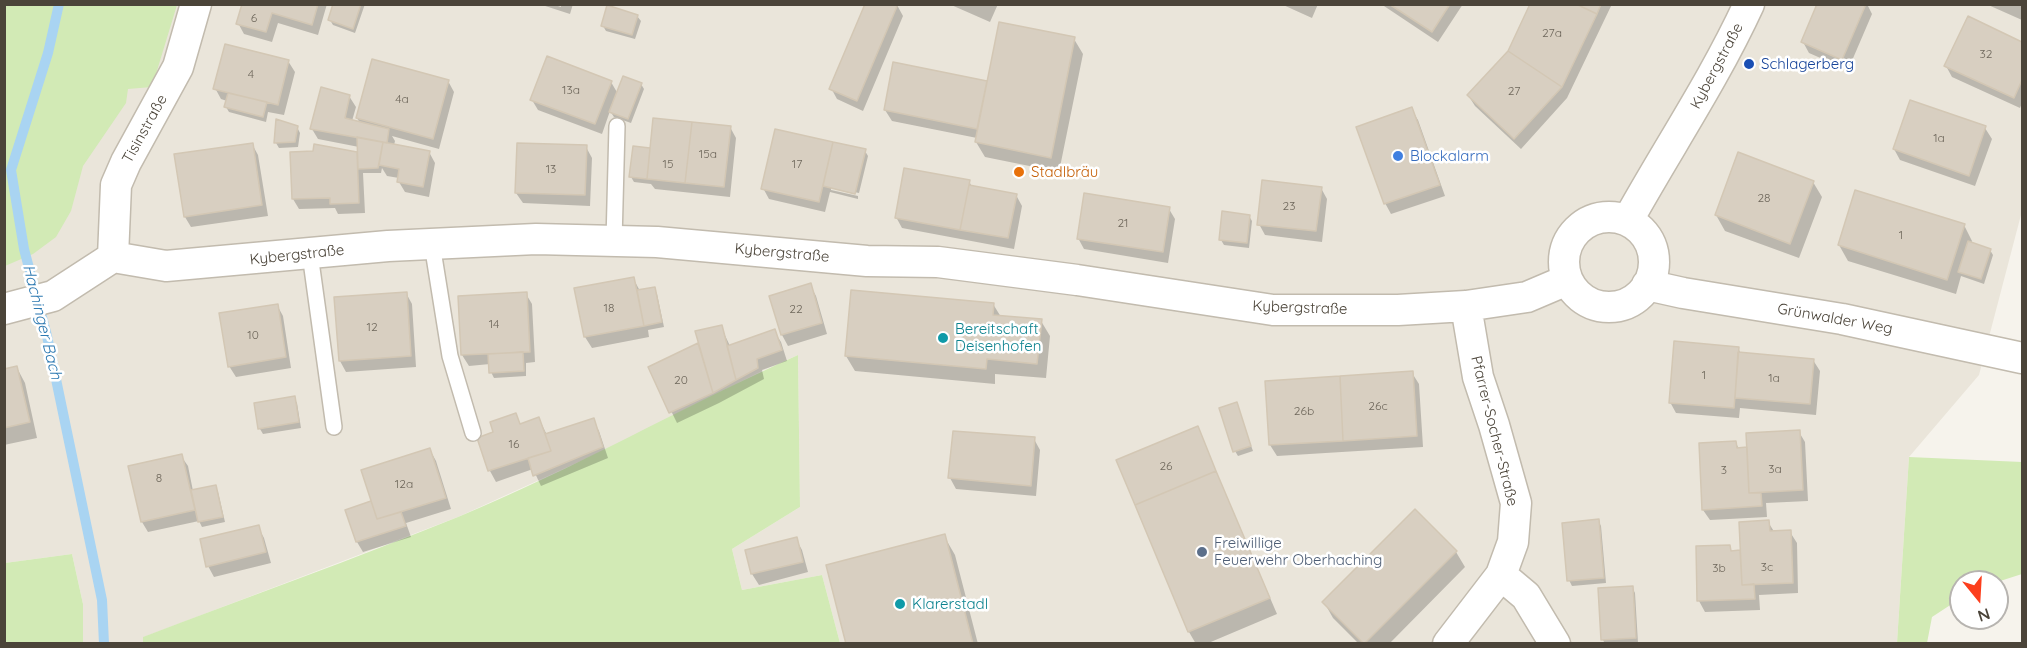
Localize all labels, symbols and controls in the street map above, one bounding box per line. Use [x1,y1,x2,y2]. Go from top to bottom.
house number: 6 [251,11,257,25]
street label: Kybergstraße [1687,20,1747,112]
house number: 27a [1542,26,1562,40]
house number: 32 [1980,47,1992,61]
place label: Schlagerberg [1761,55,1854,73]
marker: Schlagerberg [1742,57,1756,71]
house number: 4 [248,67,254,81]
house number: 13a [562,83,580,97]
house number: 27 [1508,84,1520,98]
street label: Tisinstraße [119,92,171,166]
house number: 4a [395,92,409,106]
house number: 1a [1933,131,1945,145]
house number: 15a [699,147,717,161]
place label: Blockalarm [1410,147,1489,165]
marker: Blockalarm [1391,149,1405,163]
house number: 15 [663,157,673,171]
house number: 17 [792,157,802,171]
house number: 13 [546,162,556,176]
place label: Stadlbräu [1031,163,1098,181]
marker: Stadlbräu [1012,165,1026,179]
house number: 28 [1757,191,1771,205]
house number: 23 [1283,199,1295,213]
house number: 21 [1117,216,1129,230]
house number: 1 [1899,228,1903,242]
street label: Kybergstraße [734,240,830,266]
street label: Kybergstraße [249,241,345,269]
water label: Hachinger Bach [18,262,66,382]
street label: Kybergstraße [1252,297,1348,319]
street label: Grünwalder Weg [1776,300,1894,338]
house number: 18 [604,301,614,315]
house number: 22 [789,302,803,316]
house number: 14 [489,317,499,331]
house number: 12 [366,320,378,334]
place label: Bereitschaft Deisenhofen [955,320,1041,355]
house number: 10 [247,328,259,342]
marker: Bereitschaft Deisenhofen [936,331,950,345]
street label: Pfarrer-Socher-Straße [1467,354,1521,508]
house number: 1 [1702,368,1706,382]
house number: 1a [1768,371,1780,385]
house number: 20 [674,373,688,387]
house number: 26c [1368,399,1388,413]
house number: 26b [1294,404,1314,418]
house number: 16 [509,437,519,451]
house number: 26 [1159,459,1173,473]
house number: 3a [1768,462,1782,476]
house number: 3 [1721,463,1727,477]
house number: 8 [156,471,162,485]
house number: 12a [395,477,413,491]
place label: Freiwillige Feuerwehr Oberhaching [1214,534,1382,569]
marker: Freiwillige Feuerwehr Oberhaching [1195,545,1209,559]
house number: 3c [1761,560,1773,574]
house number: 3b [1712,561,1726,575]
north arrow [1949,570,2009,630]
place label: Klarerstadl [912,595,988,613]
marker: Klarerstadl [893,597,907,611]
text: N [1975,604,1993,627]

